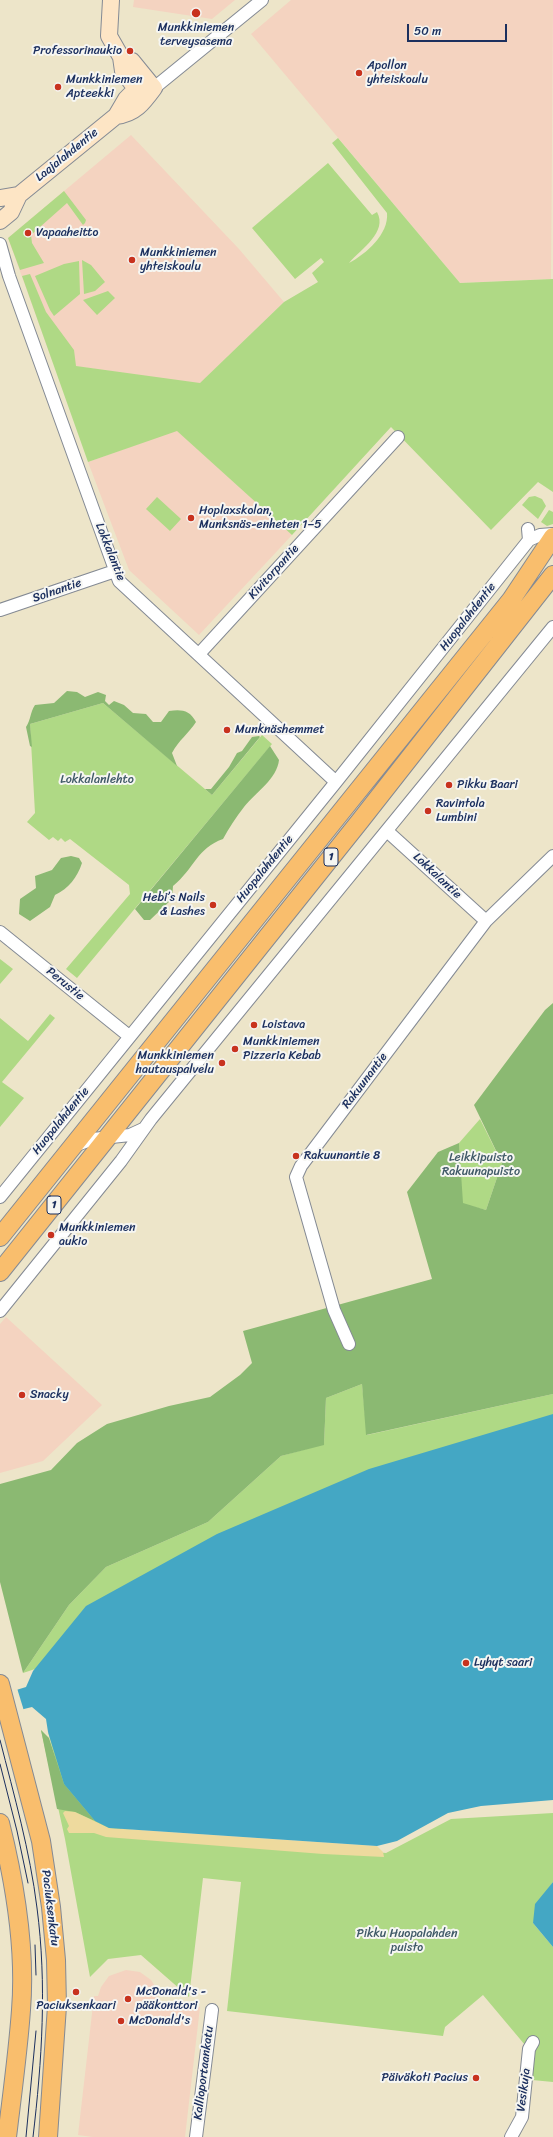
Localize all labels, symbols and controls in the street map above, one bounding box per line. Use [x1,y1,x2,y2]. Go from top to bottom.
marker: Munkkiniemen terveysasema [190,7,202,19]
scale bar [409,16,509,42]
text: 50 m [414,20,441,42]
place label: Munkkiniemen terveysasema [158,21,234,49]
place label: Professorinaukio [33,44,122,58]
marker: Professorinaukio [125,46,135,56]
place label: Apollon yhteiskoulu [367,59,428,87]
marker: Apollon yhteiskoulu [354,68,364,78]
place label: Munkkiniemen Apteekki [66,73,143,101]
marker: Munkkiniemen Apteekki [53,82,63,92]
street label: Laajalahdentie [33,125,101,185]
place label: Vapaaheitto [36,226,98,240]
marker: Vapaaheitto [23,228,33,238]
place label: Munkkiniemen yhteiskoulu [140,246,217,274]
marker: Munkkiniemen yhteiskoulu [127,255,137,265]
place label: Hoplaxskolan, Munksnäs-enheten 1–5 [199,504,322,532]
marker: Hoplaxskolan, Munksnäs-enheten 1–5 [186,513,196,523]
street label: Lokkalantie [92,521,128,583]
street label: Kivitorpantie [246,542,302,602]
street label: Solnantie [31,576,83,606]
street label: Huopalahdentie [437,580,499,654]
place label: Munknäshemmet [235,723,324,737]
marker: Munknäshemmet [222,725,232,735]
park label: Lokkalanlehto [60,773,134,787]
place label: Pikku Baari [457,778,518,792]
marker: Pikku Baari [444,780,454,790]
place label: Ravintola Lumbini [436,797,485,825]
marker: Ravintola Lumbini [423,806,433,816]
street label: Huopalahdentie [233,832,297,906]
road number: 1 [324,848,338,866]
street label: Lokkalantie [410,850,464,902]
place label: Hebi’s Nails & Lashes [143,891,205,919]
marker: Hebi’s Nails & Lashes [208,900,218,910]
street label: Perustie [43,964,87,1004]
place label: Loistava [262,1018,305,1032]
marker: Loistava [249,1020,259,1030]
place label: Munkkiniemen Pizzeria Kebab [243,1035,321,1063]
marker: Munkkiniemen Pizzeria Kebab [230,1044,240,1054]
place label: Munkkiniemen hautauspalvelu [136,1049,214,1077]
street label: Rakuunantie [339,1050,391,1112]
marker: Munkkiniemen hautauspalvelu [217,1058,227,1068]
street label: Huopalahdentie [29,1084,93,1158]
place label: Rakuunantie 8 [304,1149,380,1163]
marker: Rakuunantie 8 [291,1151,301,1161]
park label: Leikkipuisto Rakuunapuisto [442,1151,520,1179]
road number: 1 [47,1196,61,1214]
place label: Munkkiniemen aukio [59,1221,136,1249]
marker: Munkkiniemen aukio [46,1230,56,1240]
place label: Snacky [30,1388,69,1402]
marker: Snacky [17,1390,27,1400]
place label: Lyhyt saari [474,1656,532,1670]
marker: Lyhyt saari [461,1658,471,1668]
street label: Paciuksenkatu [38,1869,62,1947]
park label: Pikku Huopalahden puisto [357,1927,457,1955]
place label: McDonald's - pääkonttori [136,1985,206,2013]
marker: Paciuksenkaari [71,1987,81,1997]
marker: McDonald's - pääkonttori [123,1994,133,2004]
place label: Paciuksenkaari [36,1999,116,2013]
place label: McDonald's [129,2014,190,2028]
marker: McDonald's [116,2016,126,2026]
street label: Kallioportaankatu [191,2025,217,2121]
street label: Vesikuja [514,2068,534,2112]
place label: Päiväkoti Pacius [381,2071,468,2085]
marker: Päiväkoti Pacius [471,2073,481,2083]

